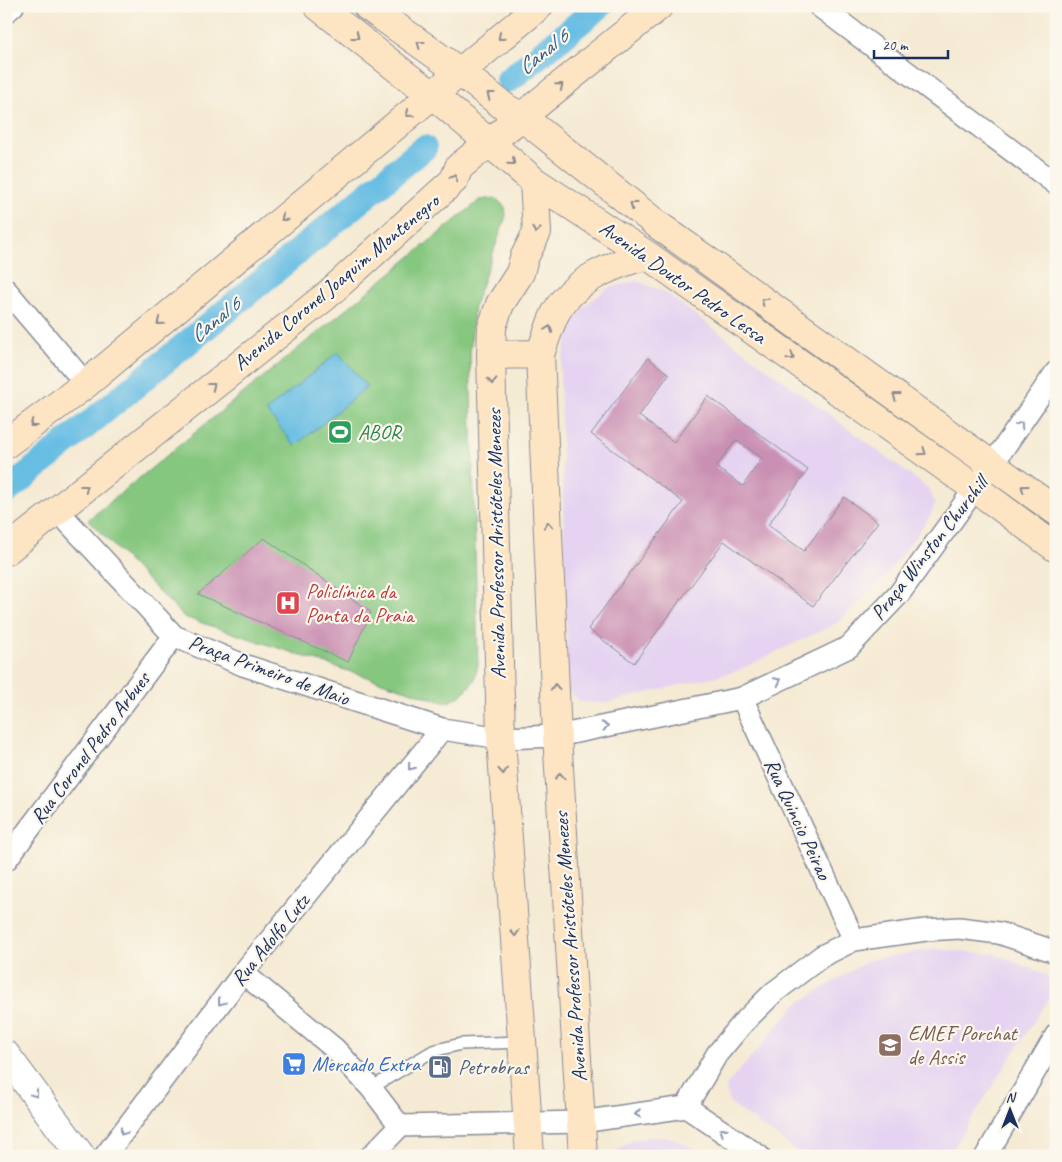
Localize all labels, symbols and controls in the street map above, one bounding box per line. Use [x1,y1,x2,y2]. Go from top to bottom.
water label: Canal 6 [512,21,577,81]
scale bar [874,28,948,60]
one-way arrow [350,31,359,39]
one-way arrow [498,32,507,41]
text: 20 m [882,36,909,55]
one-way arrow [416,41,426,50]
one-way arrow [554,84,563,92]
one-way arrow [487,92,496,101]
one-way arrow [406,108,415,116]
one-way arrow [507,156,516,165]
one-way arrow [447,174,457,183]
street label: Avenida Coronel Joaquim Montenegro [228,187,446,376]
one-way arrow [630,203,639,211]
one-way arrow [281,212,290,221]
street label: Avenida Doutor Pedro Lessa [595,215,773,350]
one-way arrow [531,225,541,234]
water label: Canal 6 [184,289,249,349]
one-way arrow [760,298,770,307]
one-way arrow [156,316,165,325]
one-way arrow [544,326,554,334]
one-way arrow [785,352,794,360]
one-way arrow [486,378,497,386]
one-way arrow [206,384,215,392]
one-way arrow [892,393,902,402]
street label: Avenida Professor Aristóteles Menezes [481,407,511,679]
one-way arrow [29,418,39,427]
sports icon: ABOR [327,419,353,445]
place label: ABOR [358,419,403,445]
one-way arrow [1014,421,1023,431]
one-way arrow [917,446,927,455]
street label: Praça Winston Churchill [865,468,995,625]
one-way arrow [79,485,88,493]
one-way arrow [1020,485,1030,494]
one-way arrow [542,521,553,529]
place label: Policlínica da Ponta da Praia [306,578,416,628]
hospital icon: Policlínica da Ponta da Praia [275,590,301,616]
street label: Praça Primeiro de Maio [185,629,354,712]
street label: Rua Coronel Pedro Arbues [24,666,157,829]
one-way arrow [773,676,782,687]
one-way arrow [550,683,560,691]
one-way arrow [601,721,610,732]
street label: Rua Quincio Peirao [759,754,838,885]
one-way arrow [408,761,417,770]
one-way arrow [497,768,508,776]
one-way arrow [554,772,565,780]
street label: Avenida Professor Aristóteles Menezes [547,809,592,1083]
street label: Rua Adolfo Lutz [225,887,316,991]
one-way arrow [509,930,520,938]
one-way arrow [218,996,227,1006]
place label: EMEF Porchat de Assis [908,1020,1019,1070]
school or university icon: EMEF Porchat de Assis [877,1032,903,1058]
supermarket icon: Mercado Extra [281,1051,307,1077]
place label: Mercado Extra [312,1051,422,1077]
fuel station icon: Petrobras [427,1054,453,1080]
place label: Petrobras [458,1054,530,1080]
north arrow [984,1084,1034,1134]
one-way arrow [30,1088,38,1097]
text: N [1006,1089,1017,1106]
one-way arrow [633,1108,642,1118]
one-way arrow [120,1126,129,1136]
one-way arrow [719,1128,728,1137]

